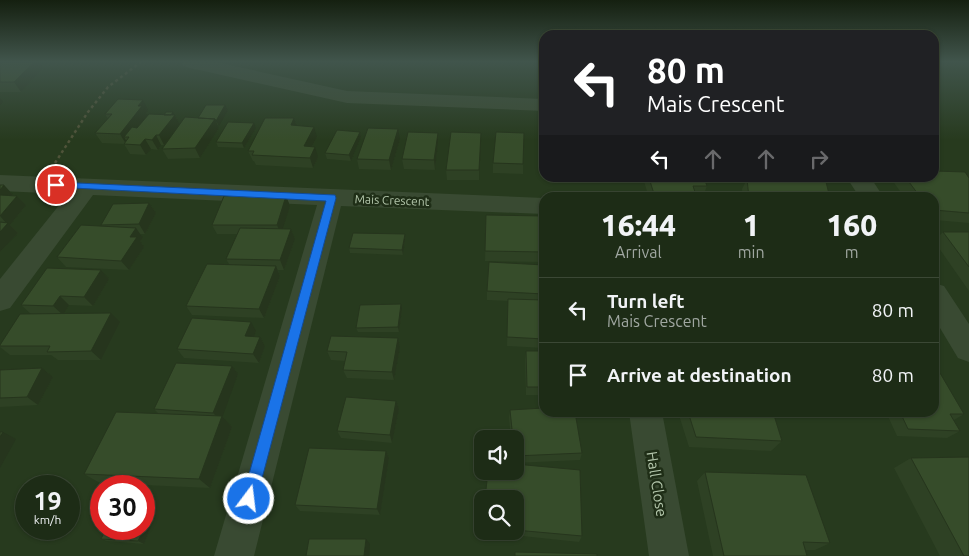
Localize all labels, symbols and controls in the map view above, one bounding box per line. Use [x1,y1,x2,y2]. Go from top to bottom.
icon: left [564,50,629,115]
text: 80 m [647,50,725,90]
text: Mais Crescent [647,91,784,116]
icon: left [646,145,674,173]
icon: ahead [699,145,727,173]
icon: ahead [752,145,780,173]
icon: right [805,145,833,173]
pin [35,164,77,206]
icon: arrive [42,171,70,199]
street label: Mais Crescent [354,192,430,208]
text: 16:44 [601,208,676,242]
text: 1 [743,208,760,242]
text: 160 [826,208,877,242]
text: Arrival [615,243,662,261]
text: min [738,243,765,261]
text: m [845,243,859,261]
text: Turn left [607,290,685,312]
icon: left [564,296,592,324]
text: 80 m [872,299,914,321]
text: Mais Crescent [607,312,707,330]
icon: arrive [564,361,592,389]
text: Arrive at destination [607,364,792,386]
text: 80 m [872,364,914,386]
map controls [474,430,524,540]
button: sound [474,430,524,480]
street label: Hall Close [643,450,671,518]
position arrow [222,472,274,524]
speed limit sign: 30 [90,475,155,540]
text: 19 [33,487,62,515]
button: search [474,490,524,540]
text: km/h [34,513,61,526]

